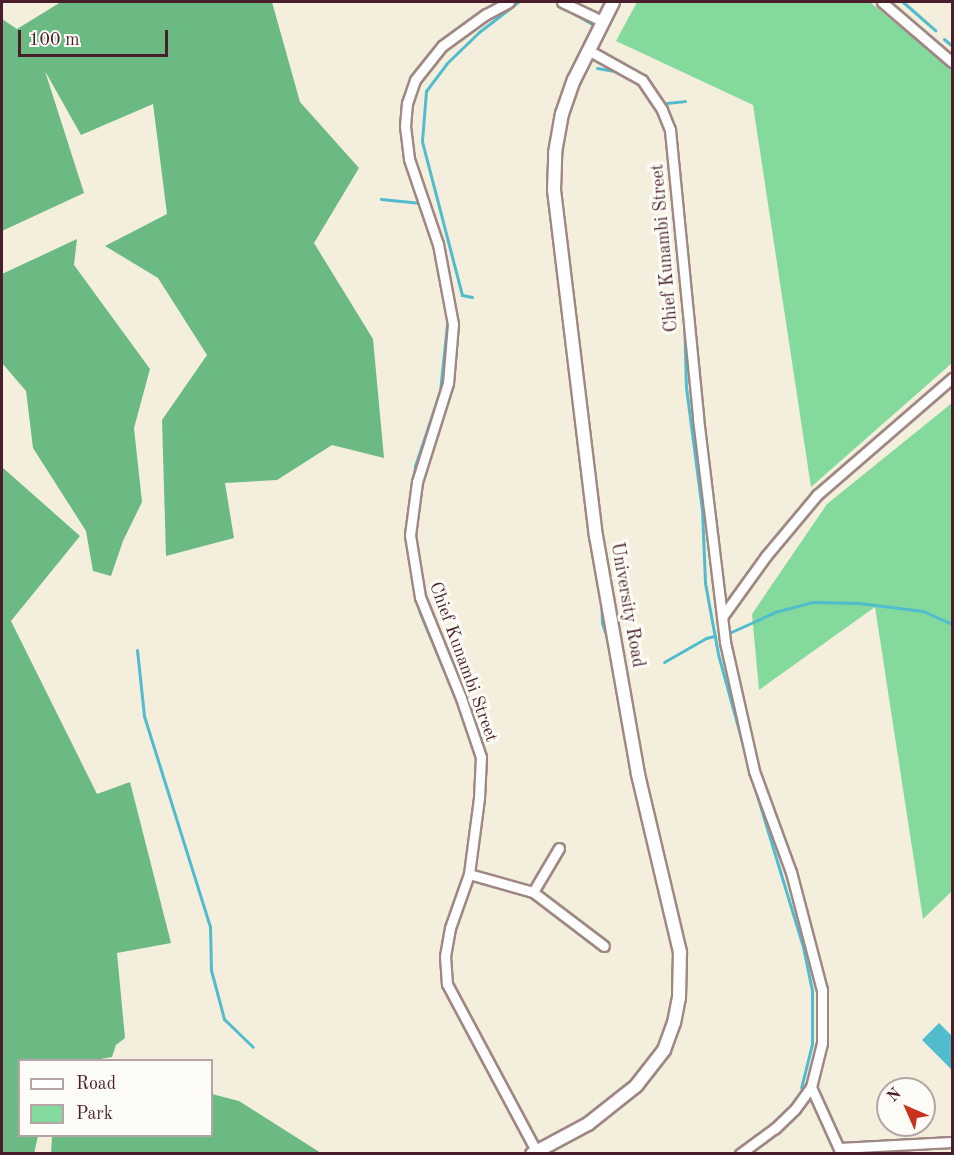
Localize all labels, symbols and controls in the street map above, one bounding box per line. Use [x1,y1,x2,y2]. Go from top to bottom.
scale bar [21,18,171,56]
text: 100 m [29,31,80,49]
street label: Chief Kunambi Street [647,163,683,333]
street label: University Road [605,541,649,669]
street label: Chief Kunambi Street [424,579,502,745]
legend [18,1059,213,1137]
text: Road [76,1075,116,1093]
north arrow [876,1077,936,1137]
text: N [885,1086,905,1106]
text: Park [76,1105,113,1123]

